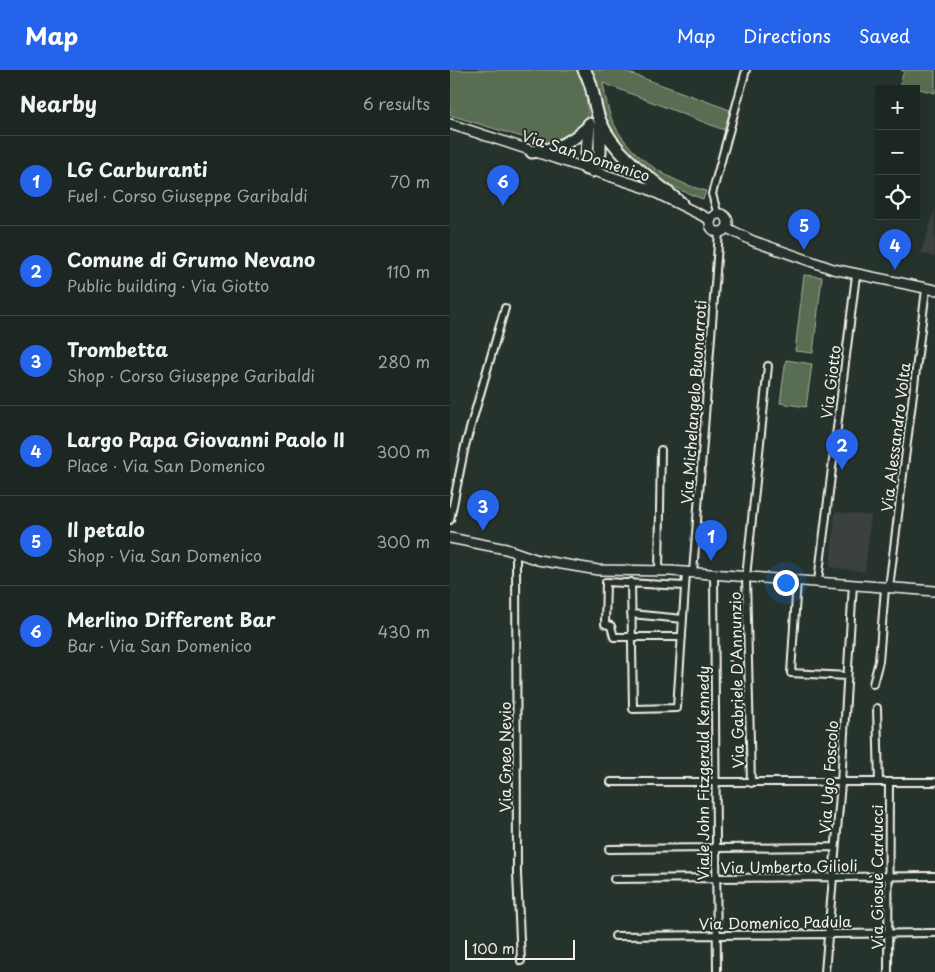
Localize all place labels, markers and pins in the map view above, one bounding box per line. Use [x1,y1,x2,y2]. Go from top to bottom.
pin: 6 [487,165,519,206]
pin: 5 [788,209,820,250]
pin: 4 [879,229,911,270]
pin: 2 [826,429,858,470]
pin: 3 [467,490,499,531]
pin: 1 [695,520,727,561]

